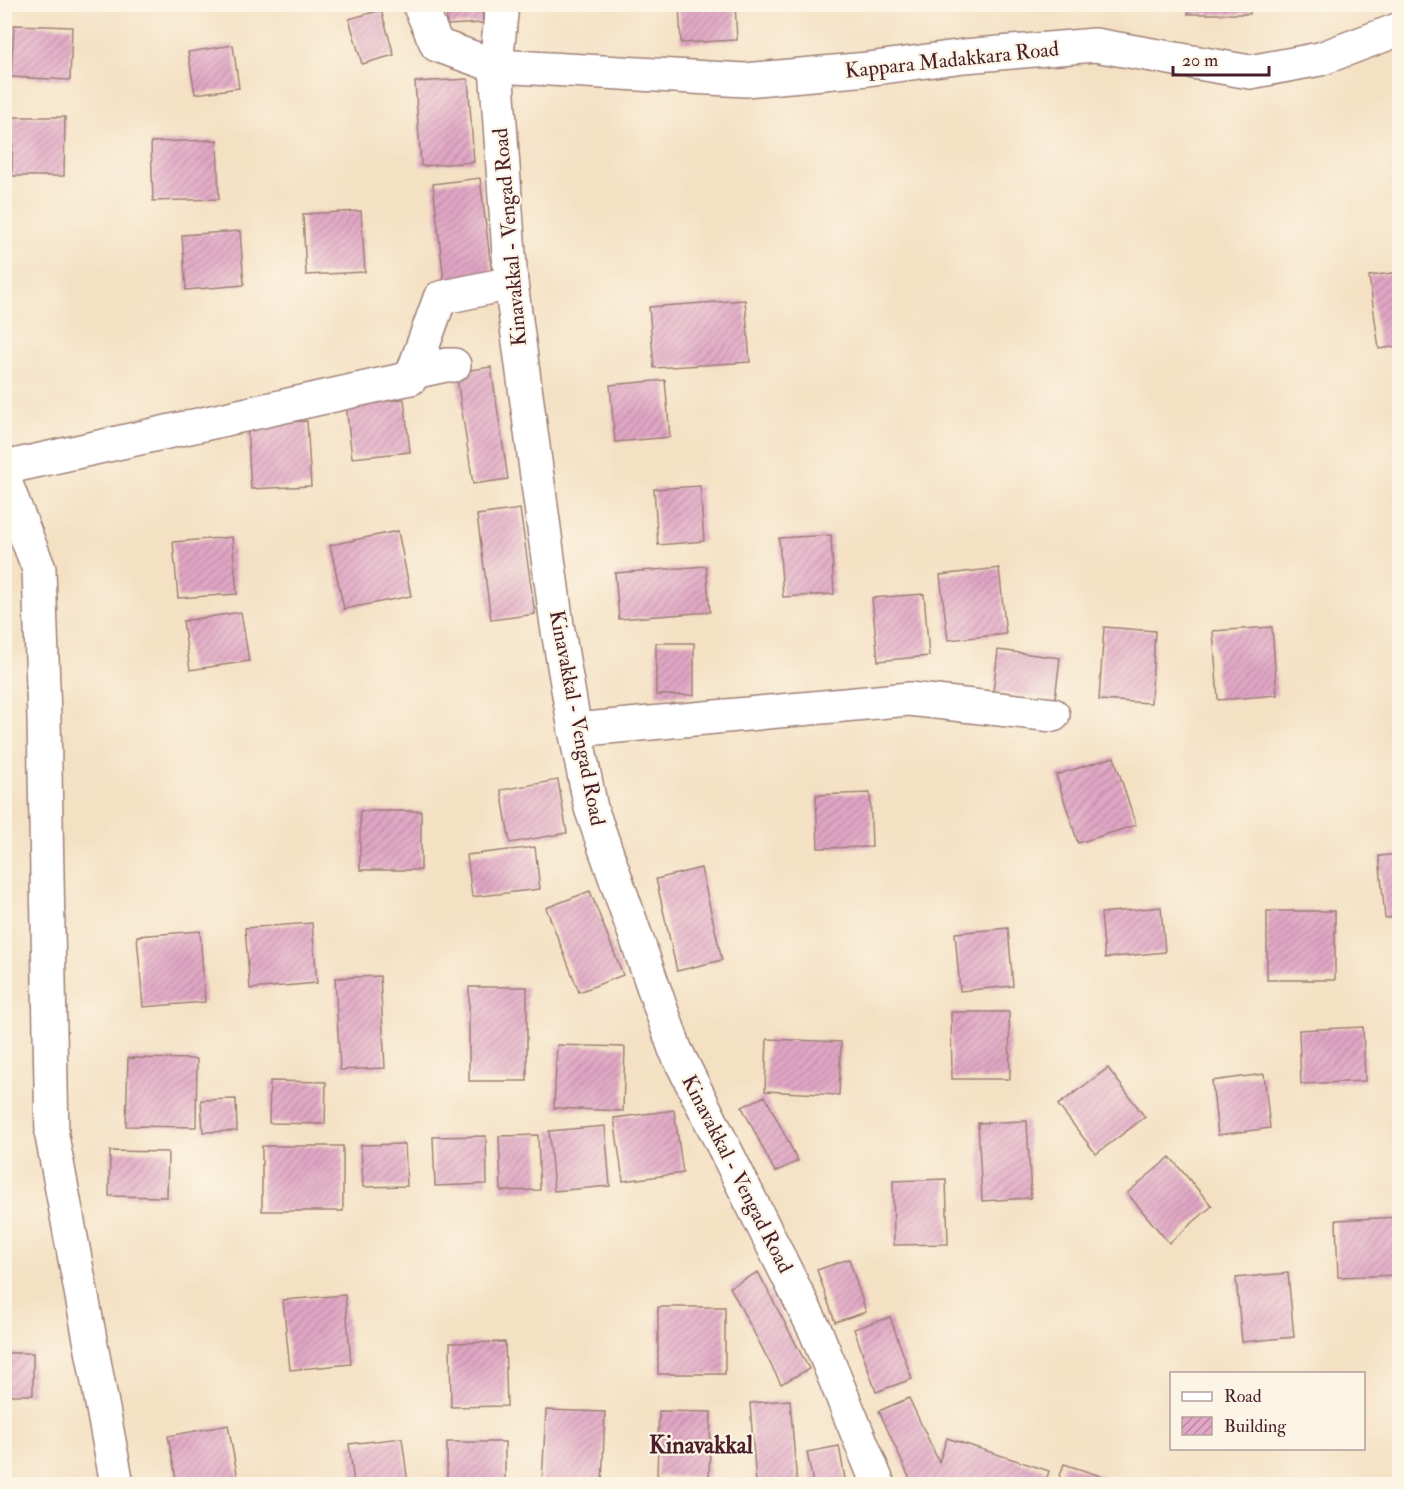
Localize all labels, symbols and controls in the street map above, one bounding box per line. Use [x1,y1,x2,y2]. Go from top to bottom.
street label: Kappara Madakkara Road [844,35,1061,85]
scale bar [1173,39,1269,77]
text: 20 m [1182,49,1218,72]
street label: Kinavakkal - Vengad Road [487,126,533,347]
street label: Kinavakkal - Vengad Road [543,608,611,829]
street label: Kinavakkal - Vengad Road [675,1070,799,1278]
legend [1170,1372,1365,1450]
text: Road [1224,1385,1262,1408]
text: Building [1224,1415,1287,1438]
district label: Kinavakkal [649,1430,754,1461]

